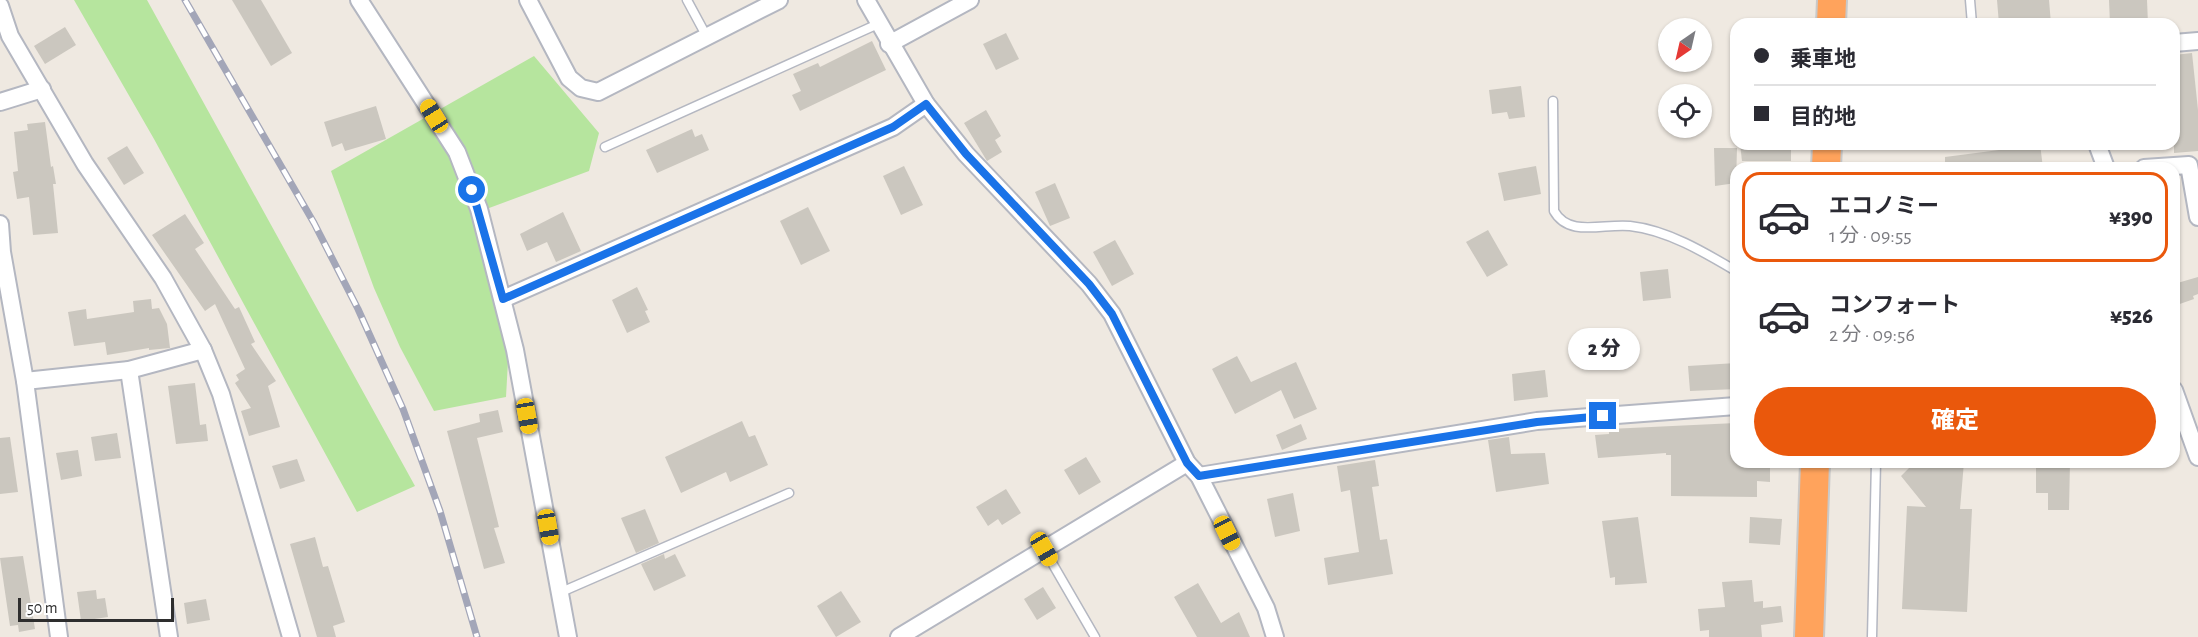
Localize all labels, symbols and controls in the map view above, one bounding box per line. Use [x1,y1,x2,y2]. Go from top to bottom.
north arrow [1658,18,1712,72]
map controls [1658,18,1712,138]
text: 乗車地 [1790,48,1856,70]
button: locate [1658,84,1712,138]
car [417,96,451,136]
text: 目的地 [1790,106,1856,128]
route start [458,176,485,203]
icon: car [1757,190,1811,244]
text: エコノミー [1829,195,1939,217]
text: ¥390 [2109,206,2153,228]
text: 1 分 · 09:55 [1829,226,1912,246]
icon: car [1757,289,1811,343]
text: コンフォート [1829,294,1960,316]
text: ¥526 [2110,305,2153,327]
text: 2 分 · 09:56 [1829,325,1915,345]
callout: 2 分 [1567,329,1639,371]
text: 2 分 [1588,339,1620,359]
button: 確定 [1754,387,2156,456]
car [515,397,539,435]
route end [1589,402,1616,429]
car [536,508,560,546]
car [1211,513,1243,553]
car [1027,529,1061,569]
scale bar [18,595,174,622]
text: 50 m [27,600,58,616]

